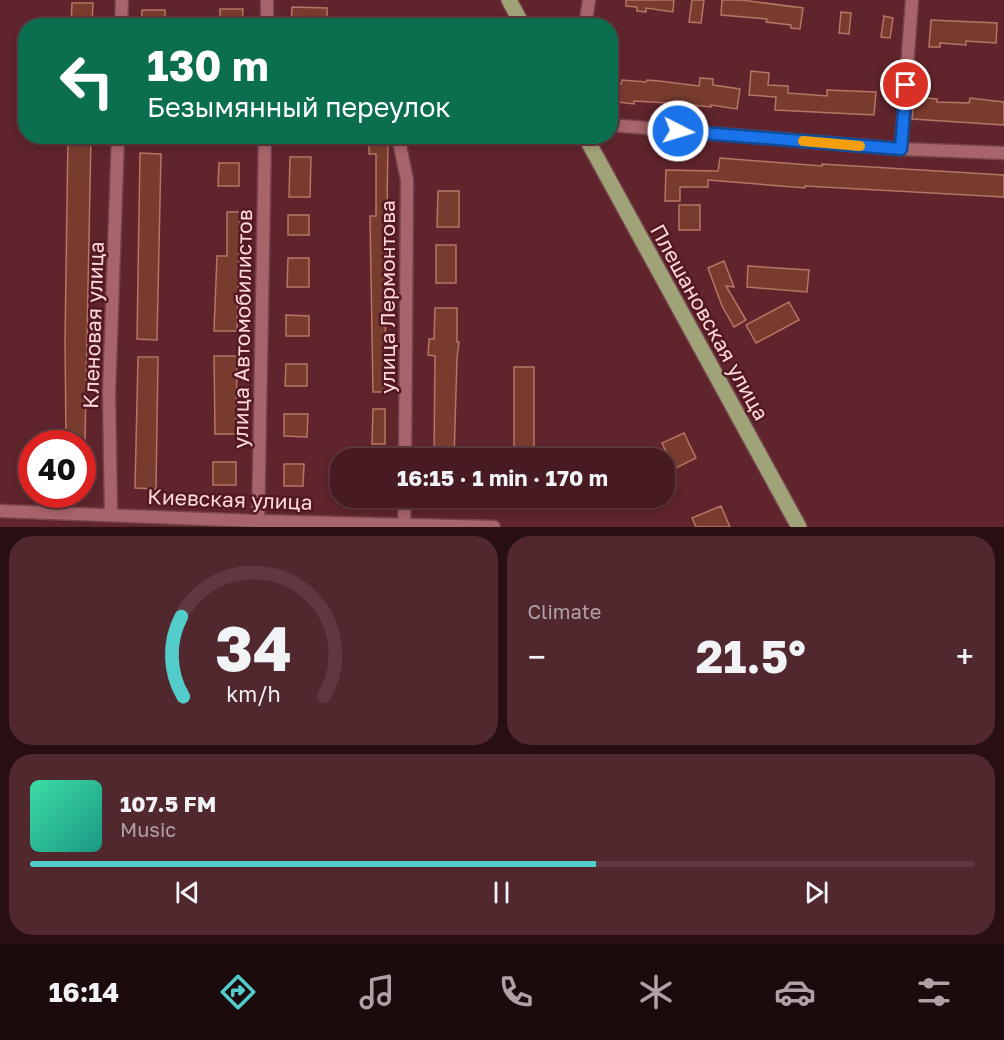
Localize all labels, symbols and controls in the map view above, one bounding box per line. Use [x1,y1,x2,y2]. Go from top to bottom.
text: 130 m [147,40,269,90]
icon: left [48,42,126,120]
pin [880,59,931,110]
icon: arrive [889,68,922,101]
text: Безымянный переулок [147,91,451,123]
position arrow [646,99,710,163]
street label: улица Лермонтова [374,200,400,394]
street label: улица Автомобилистов [227,209,257,449]
street label: Плешановская улица [645,219,775,425]
street label: Кленовая улица [77,241,109,409]
speed limit sign: 40 [18,430,96,508]
text: 16:15 · 1 min · 170 m [397,464,608,491]
street label: Киевская улица [147,483,313,515]
text: Climate [528,599,601,623]
text: 34 [215,610,292,685]
text: 21.5° [696,629,806,683]
text: − [528,637,546,676]
text: + [956,637,974,676]
text: km/h [226,682,281,708]
text: 107.5 FM [120,790,216,817]
text: Music [120,817,176,841]
icon: previous [171,876,204,909]
icon: pause [485,876,518,909]
icon: next [800,876,833,909]
icon: directions [217,971,259,1013]
icon: music [356,971,398,1013]
icon: phone [495,971,537,1013]
icon: climate [635,971,677,1013]
icon: car [774,971,816,1013]
icon: filters [913,971,955,1013]
text: 16:14 [49,976,119,1008]

